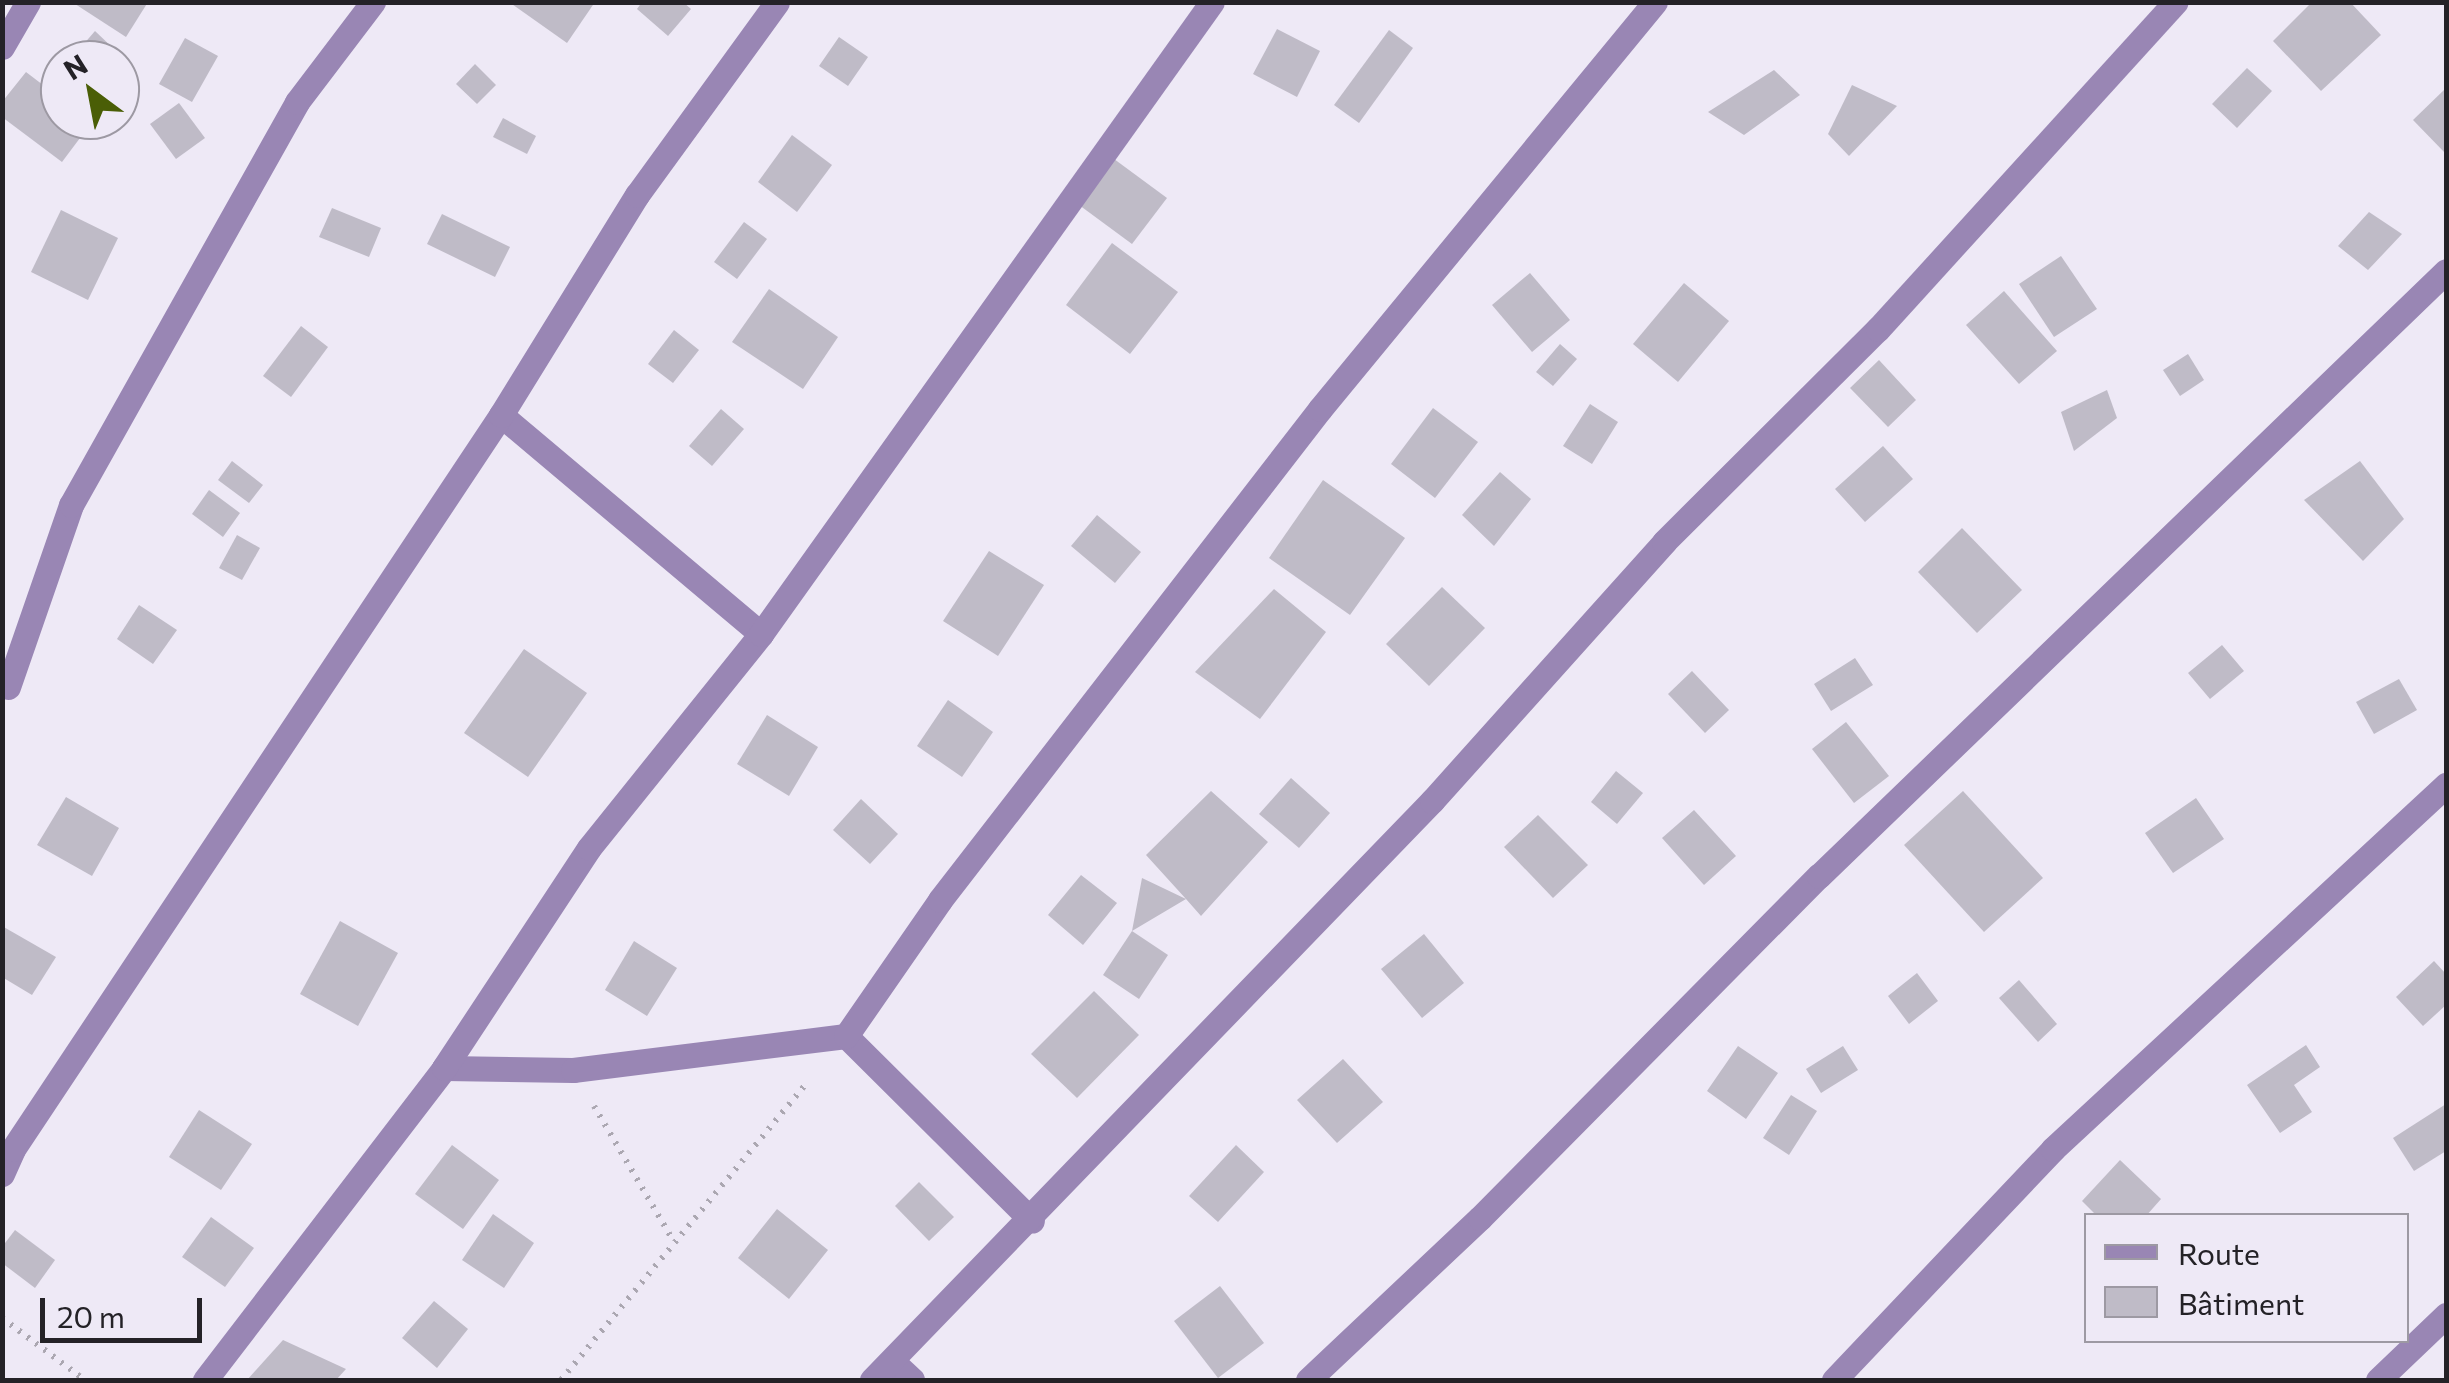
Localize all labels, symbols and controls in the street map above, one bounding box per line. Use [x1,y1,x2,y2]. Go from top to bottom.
north arrow [40,40,140,140]
text: N [57,46,93,86]
legend [2084,1213,2409,1343]
text: Route [2178,1234,2260,1271]
scale bar [45,1278,208,1340]
text: Bâtiment [2178,1284,2304,1321]
text: 20 m [57,1297,125,1334]

